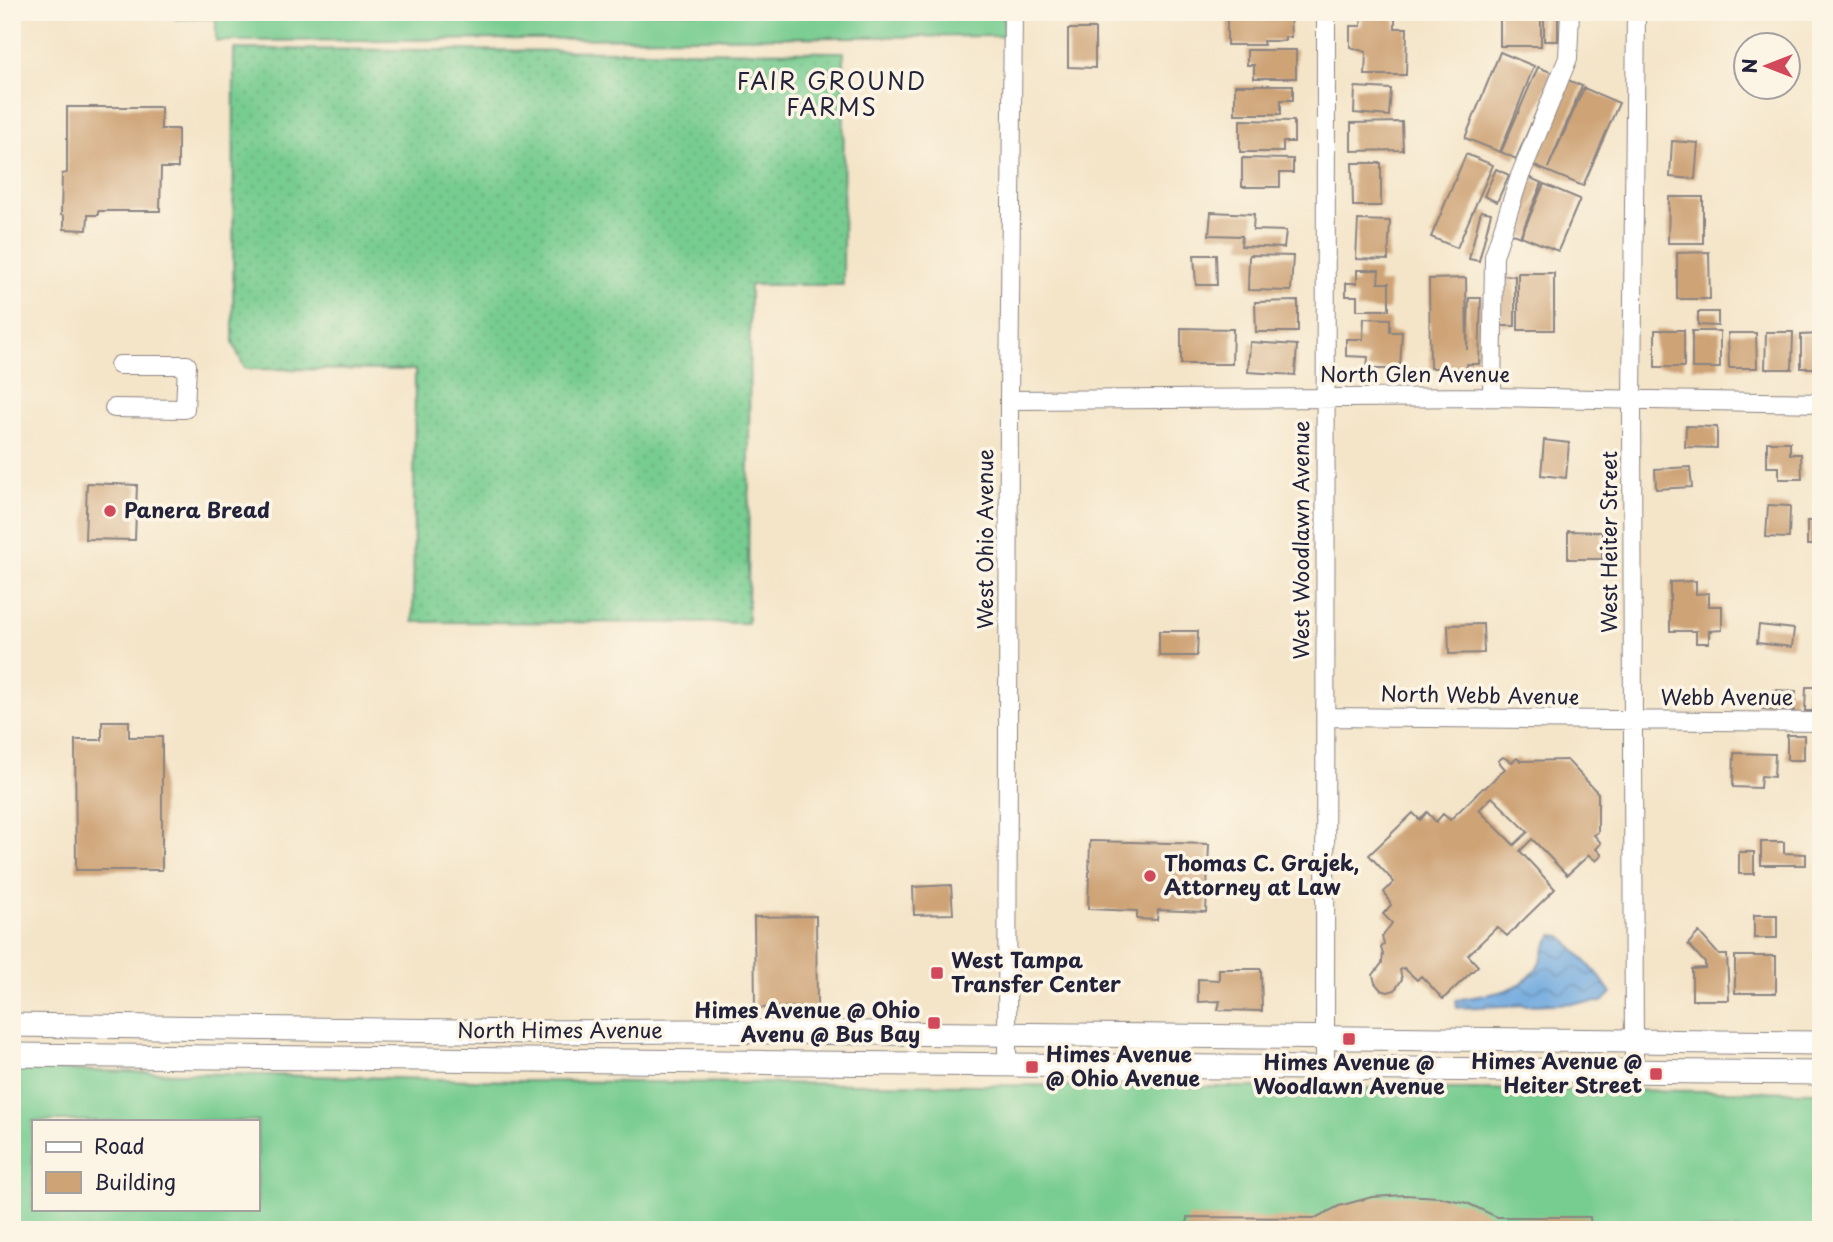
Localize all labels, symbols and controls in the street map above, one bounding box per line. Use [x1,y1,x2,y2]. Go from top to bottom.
north arrow [1731,32,1801,102]
text: N [1735,58,1763,74]
district label: FAIR GROUND FARMS [737,63,927,124]
street label: North Glen Avenue [1320,357,1510,389]
street label: West Woodlawn Avenue [1284,421,1316,659]
street label: West Ohio Avenue [968,449,1000,629]
street label: West Heiter Street [1592,451,1624,633]
place label: Panera Bread [124,493,270,525]
marker: Panera Bread [102,503,118,519]
street label: North Webb Avenue [1380,676,1580,712]
street label: Webb Avenue [1661,680,1793,712]
place label: Thomas C. Grajek, Attorney at Law [1164,846,1359,902]
marker: Thomas C. Grajek, Attorney at Law [1142,868,1158,884]
place label: West Tampa Transfer Center [951,943,1121,999]
marker: West Tampa Transfer Center [929,965,945,981]
place label: Himes Avenue @ Ohio Avenu @ Bus Bay [695,993,920,1049]
street label: North Himes Avenue [457,1013,663,1045]
marker: Himes Avenue @ Ohio Avenu @ Bus Bay [926,1015,942,1031]
marker: Himes Avenue @ Woodlawn Avenue [1341,1031,1357,1047]
place label: Himes Avenue @ Ohio Avenue [1046,1037,1200,1093]
place label: Himes Avenue @ Heiter Street [1471,1044,1642,1100]
place label: Himes Avenue @ Woodlawn Avenue [1253,1045,1445,1101]
marker: Himes Avenue @ Ohio Avenue [1024,1059,1040,1075]
marker: Himes Avenue @ Heiter Street [1648,1066,1664,1082]
legend [32,1120,259,1210]
text: Road [94,1129,145,1161]
text: Building [94,1165,176,1197]

